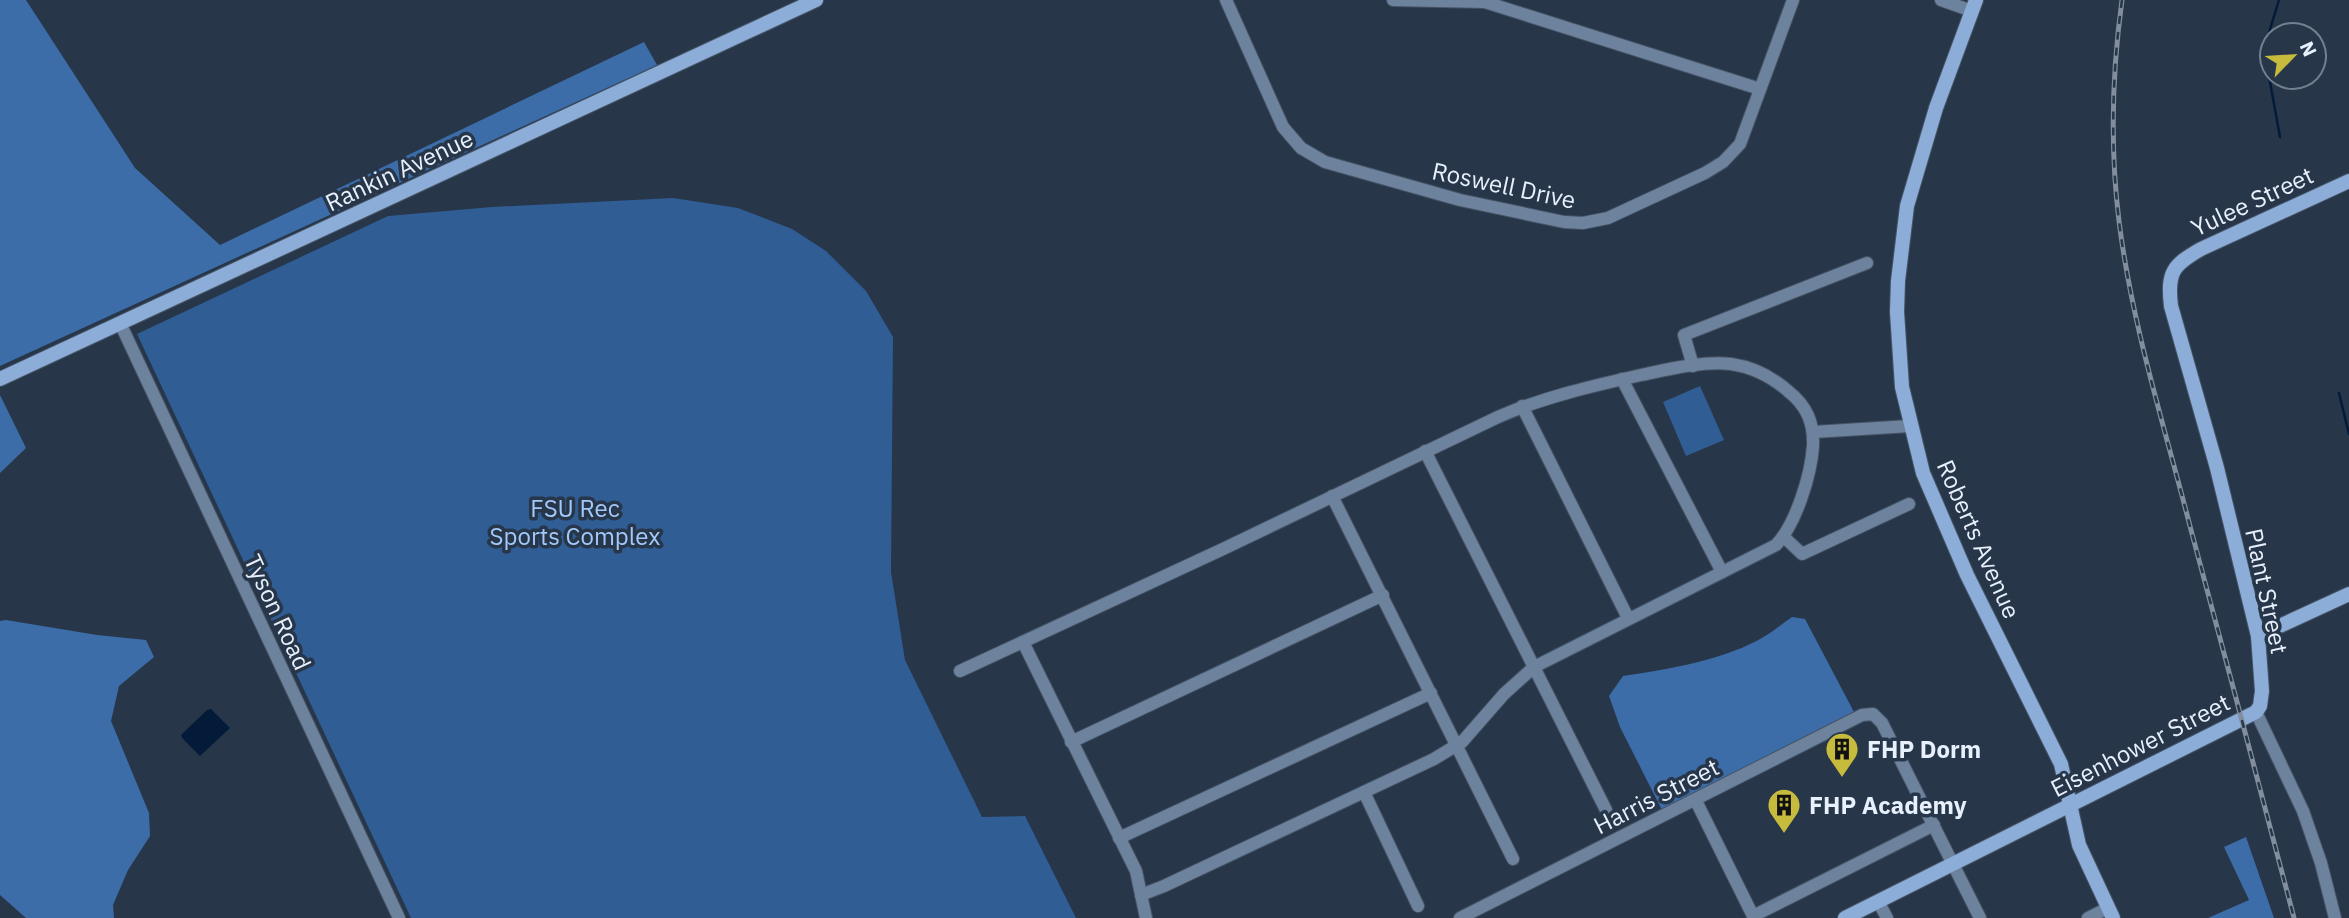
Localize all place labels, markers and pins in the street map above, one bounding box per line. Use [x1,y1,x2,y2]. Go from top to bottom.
building icon: FHP Dorm [1823,730,1861,779]
place label: FHP Dorm [1867,733,1981,765]
building icon: FHP Academy [1765,786,1803,835]
place label: FHP Academy [1809,789,1967,821]

